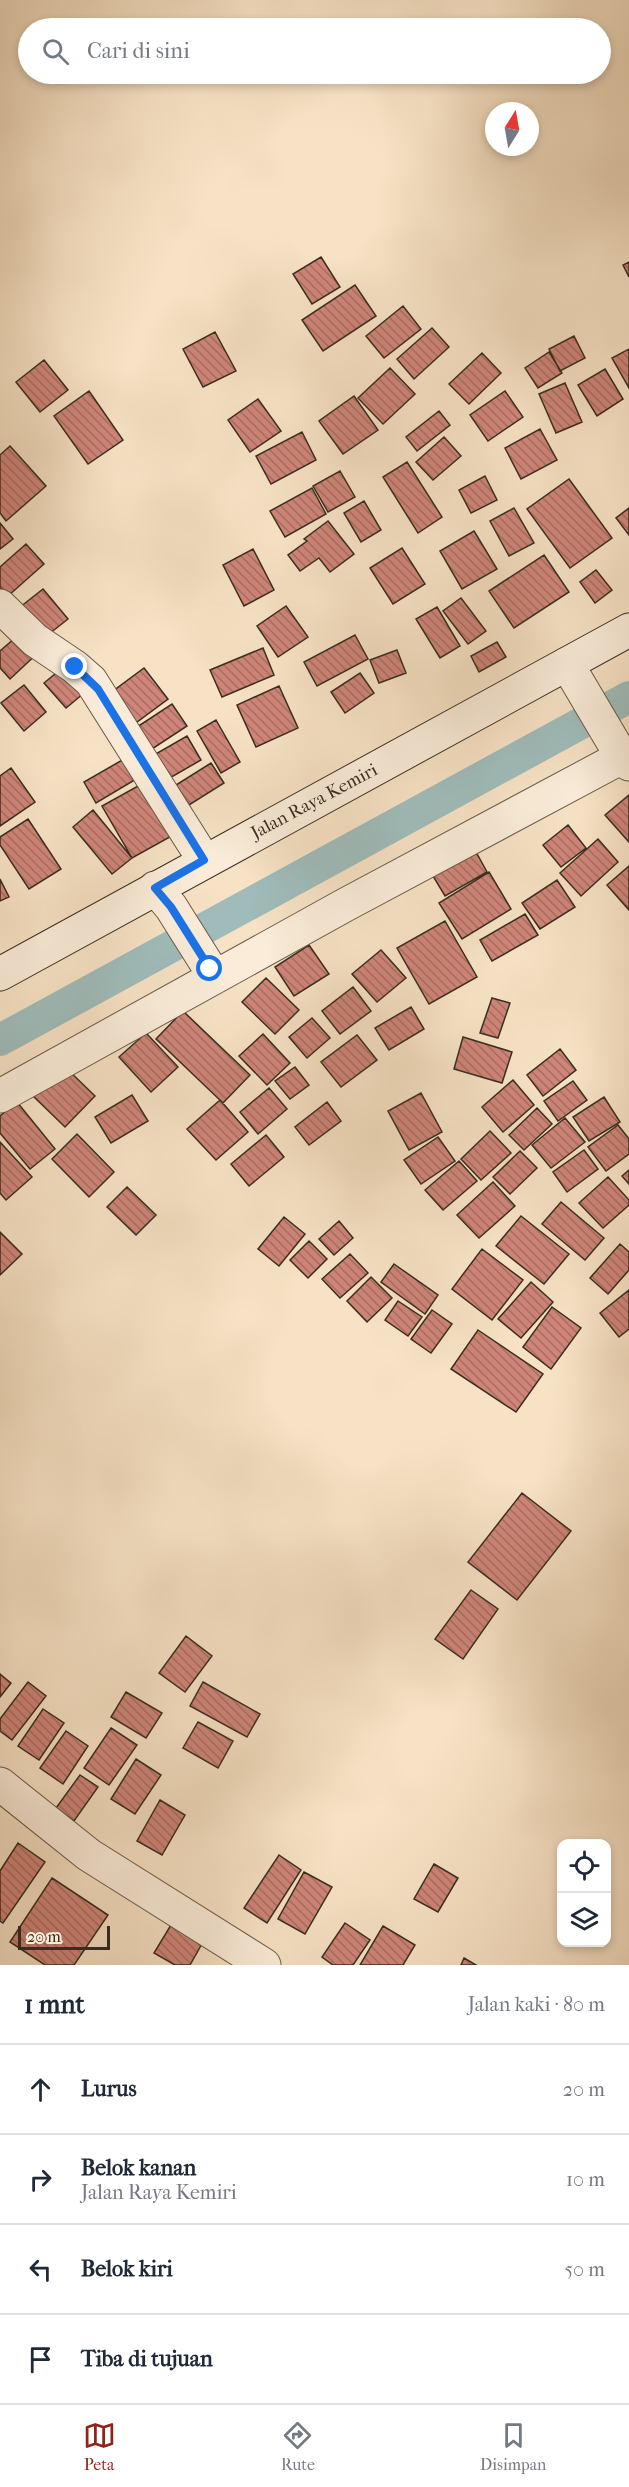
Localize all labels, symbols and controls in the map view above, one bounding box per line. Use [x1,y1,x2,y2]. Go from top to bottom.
search box [18,18,611,84]
icon: search [39,35,72,68]
text: Cari di sini [87,38,190,64]
north arrow [485,102,539,156]
route end [61,653,87,679]
street label: Jalan Raya Kemiri [246,759,382,845]
route start [196,955,222,981]
map controls [557,1839,611,1947]
button: locate [557,1839,611,1893]
button: layers [557,1893,611,1947]
scale bar [18,1923,110,1950]
text: 20 m [27,1927,61,1946]
text: 1 mnt [24,1989,85,2020]
text: Jalan kaki · 80 m [468,1993,605,2016]
icon: ahead [24,2073,57,2106]
text: Lurus [81,2076,137,2102]
text: 20 m [563,2078,605,2101]
text: Belok kanan [81,2155,196,2181]
icon: right [24,2163,57,2196]
text: 10 m [566,2168,605,2191]
text: Jalan Raya Kemiri [81,2181,237,2204]
icon: left [24,2253,57,2286]
text: Belok kiri [81,2256,173,2282]
text: 50 m [564,2258,605,2281]
icon: arrive [24,2343,57,2376]
text: Tiba di tujuan [81,2346,213,2372]
tab: Peta [83,2419,116,2474]
tab: Rute [281,2419,315,2474]
tab: Disimpan [480,2419,546,2474]

